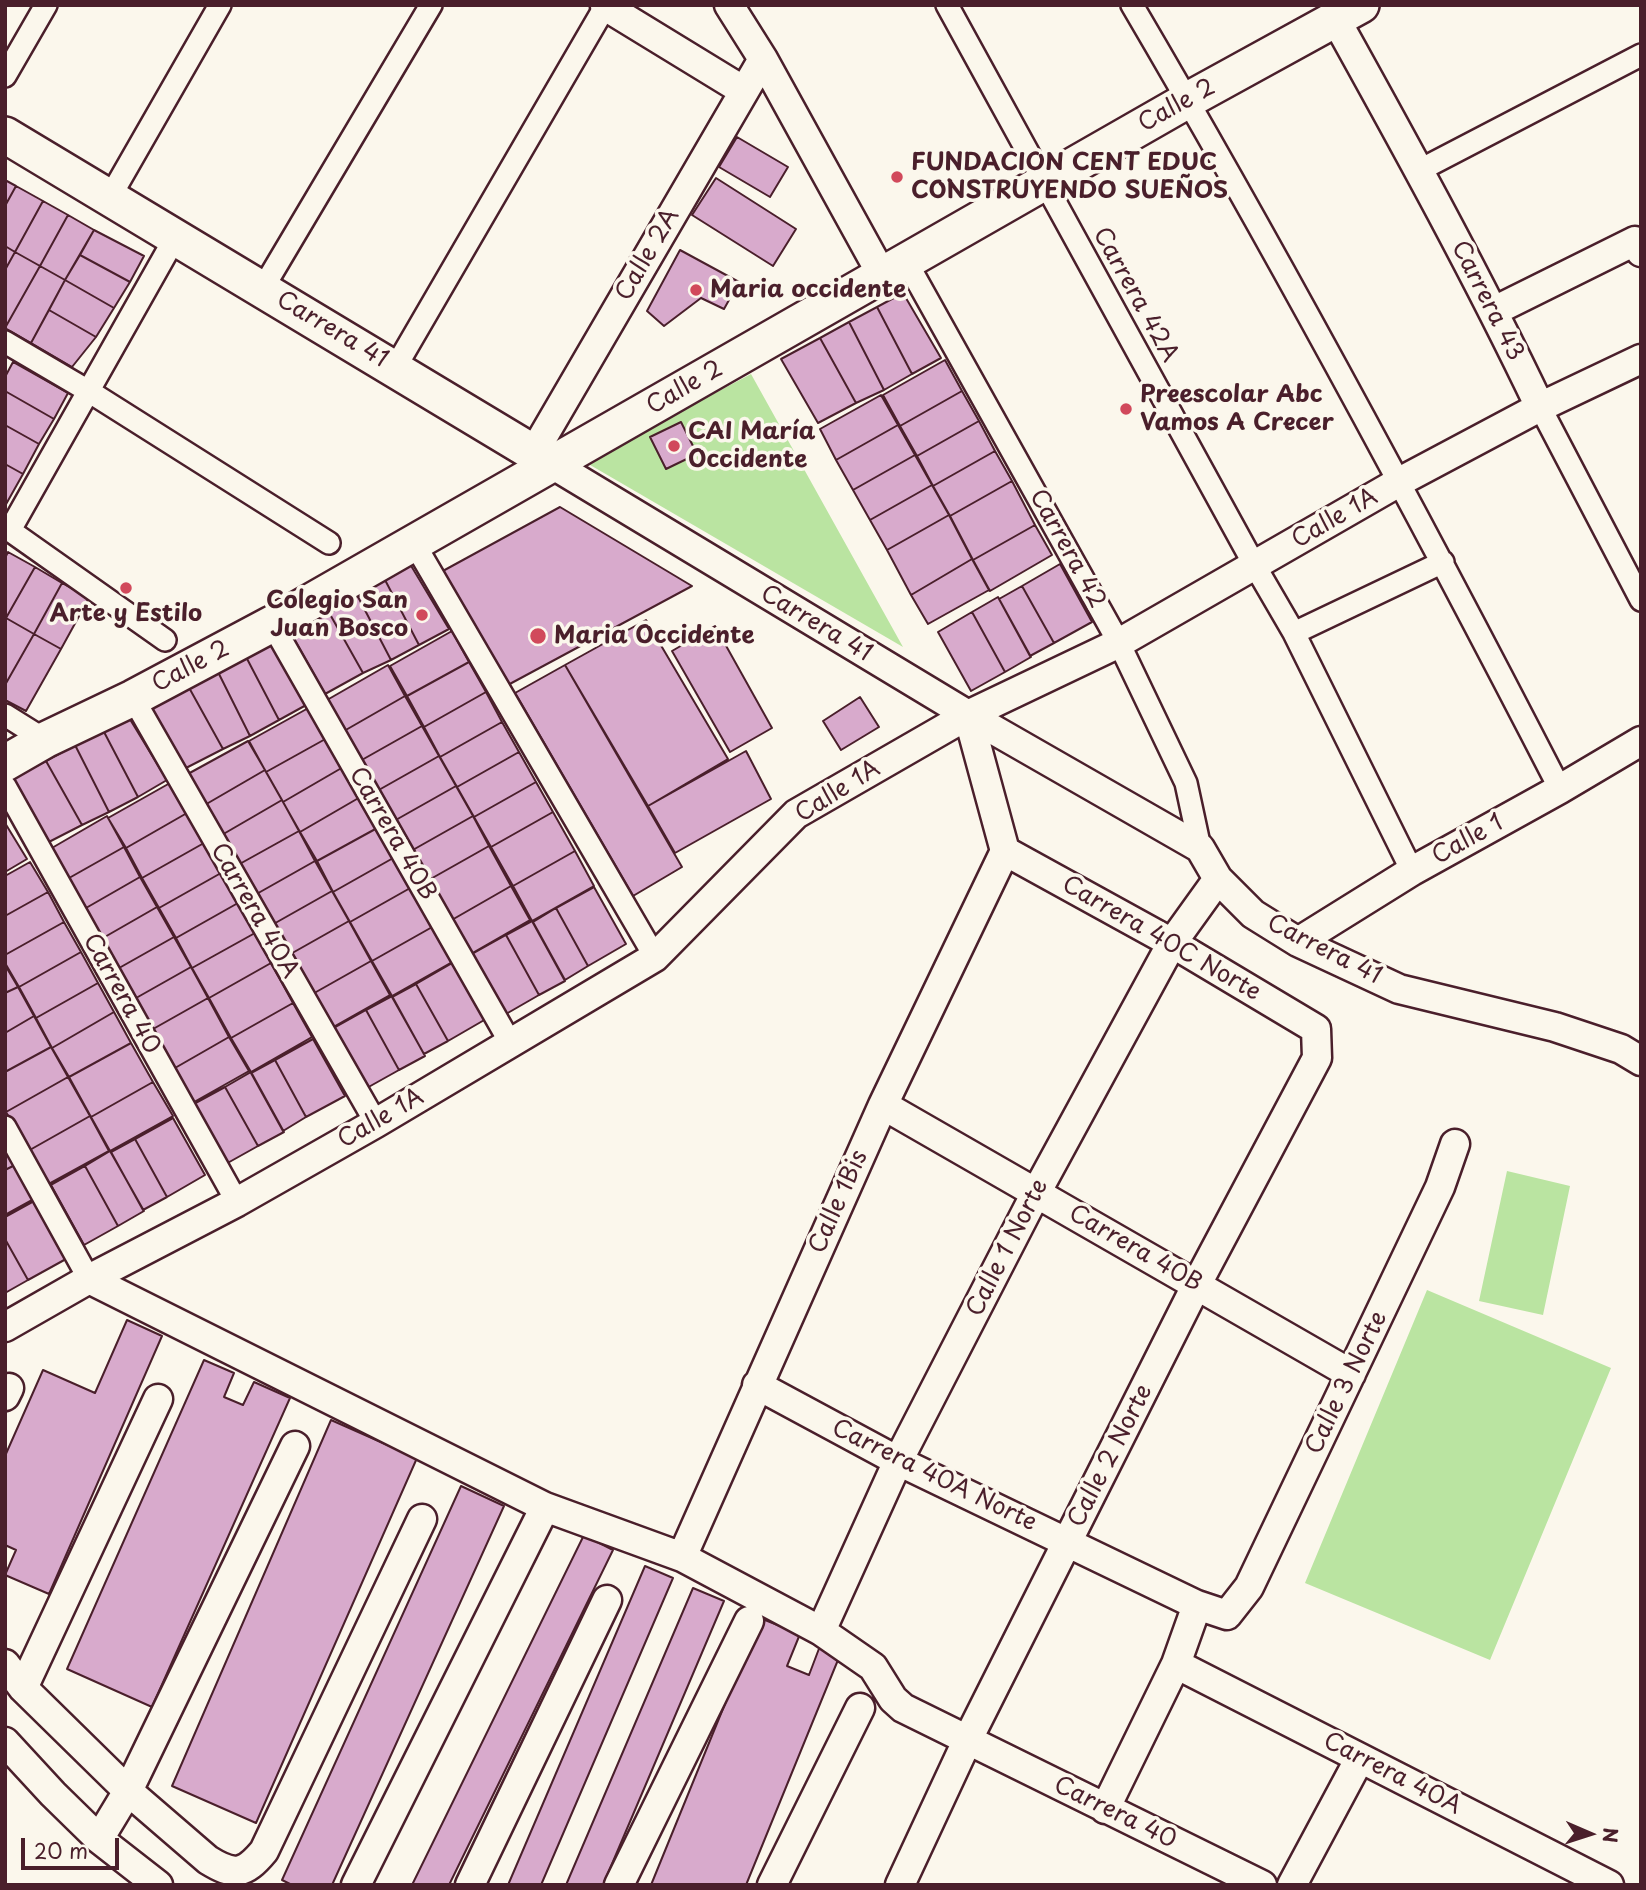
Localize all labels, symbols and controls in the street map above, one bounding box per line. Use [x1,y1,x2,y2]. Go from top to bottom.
street label: Calle 2 [1134,73,1220,139]
place label: FUNDACION CENT EDUC CONSTRUYENDO SUEÑOS [911,149,1228,205]
marker: FUNDACION CENT EDUC CONSTRUYENDO SUEÑOS [889,169,905,185]
street label: Calle 2A [610,204,686,306]
street label: Carrera 42A [1086,223,1184,367]
street label: Carrera 43 [1445,236,1529,366]
place label: Maria occidente [710,276,906,304]
marker: Maria occidente [688,282,704,298]
street label: Carrera 41 [271,286,393,374]
street label: Calle 2 [642,355,728,421]
place label: Preescolar Abc Vamos A Crecer [1140,381,1334,437]
marker: Preescolar Abc Vamos A Crecer [1118,401,1134,417]
place label: CAI María Occidente [688,418,815,474]
marker: CAI María Occidente [666,438,682,454]
street label: Calle 1A [1287,483,1383,555]
street label: Carrera 42 [1023,485,1111,613]
marker: Arte y Estilo [118,580,134,596]
street label: Carrera 41 [755,580,877,668]
place label: Colegio San Juan Bosco [266,587,408,643]
place label: Arte y Estilo [50,600,202,628]
marker: Colegio San Juan Bosco [414,607,430,623]
place label: Maria Occidente [554,622,755,650]
marker: Maria Occidente [528,626,548,646]
street label: Calle 2 [147,635,235,699]
street label: Calle 1A [790,755,886,829]
street label: Carrera 40B [342,762,442,906]
street label: Calle 1 [1427,809,1509,871]
street label: Carrera 40A [204,838,304,984]
street label: Carrera 40C Norte [1056,870,1266,1008]
street label: Carrera 41 [1262,909,1386,991]
street label: Carrera 40 [76,929,166,1059]
street label: Calle 1A [333,1083,429,1155]
street label: Calle 1Bis [803,1146,875,1258]
street label: Calle 1 Norte [961,1175,1055,1321]
street label: Carrera 40B [1063,1199,1207,1299]
street label: Calle 3 Norte [1300,1307,1394,1459]
street label: Calle 2 Norte [1063,1380,1159,1532]
street label: Carrera 40A Norte [827,1414,1041,1538]
street label: Carrera 40A [1318,1727,1466,1821]
street label: Carrera 40 [1049,1771,1181,1855]
north arrow [1555,1799,1625,1869]
scale bar [24,1824,122,1868]
text: N [1597,1827,1625,1843]
text: 20 m [34,1834,88,1866]

